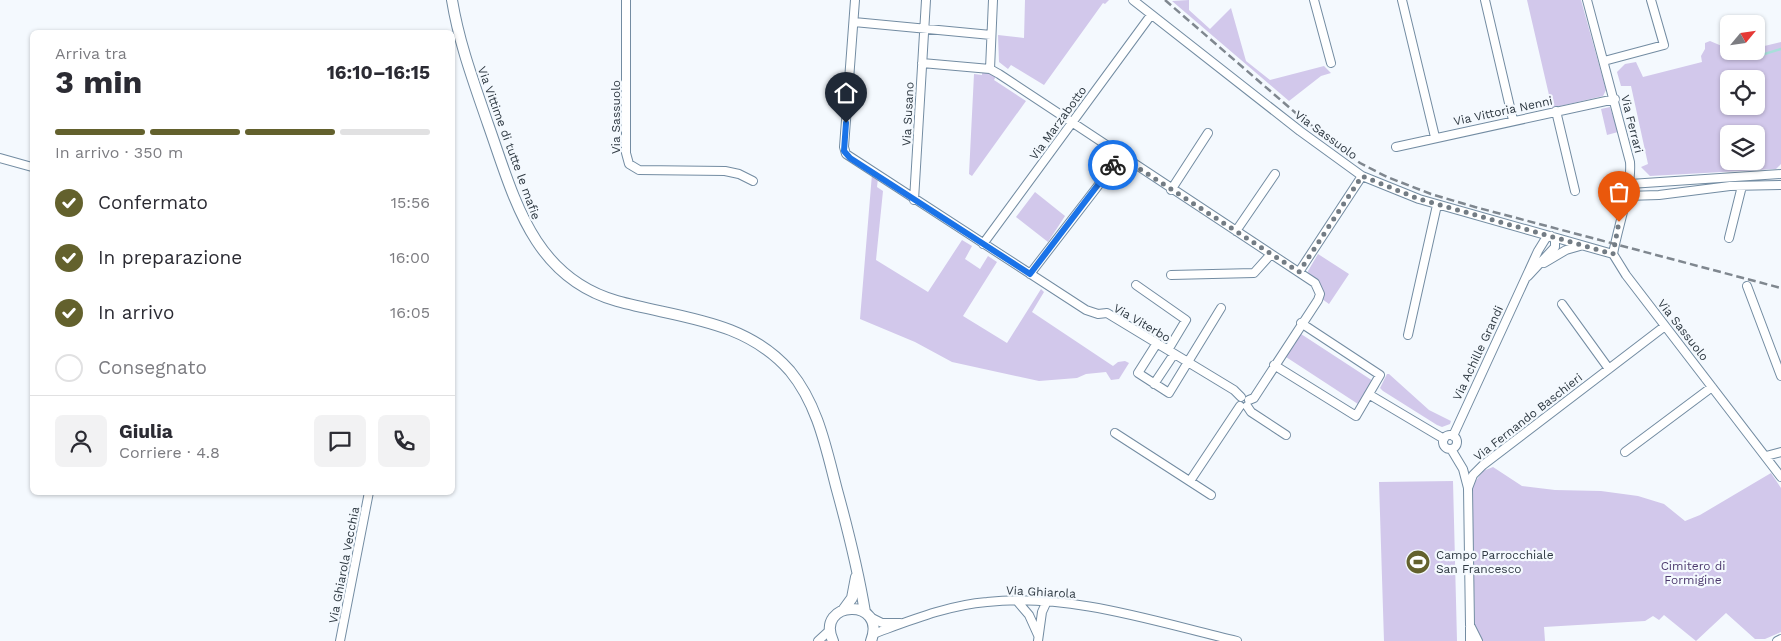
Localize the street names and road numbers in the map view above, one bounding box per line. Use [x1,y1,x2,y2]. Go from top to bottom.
street label: Via Vittime di tutte le mafie [475,64,543,222]
street label: Via Sassuolo [609,80,623,154]
street label: Via Susano [899,81,917,147]
street label: Via Marzabotto [1027,83,1089,163]
street label: Via Ferrari [1618,93,1646,155]
street label: Via Vittoria Nenni [1452,94,1554,128]
street label: Via Sassuolo [1292,108,1360,162]
street label: Via Sassuolo [1655,297,1711,363]
street label: Via Viterbo [1111,301,1173,345]
street label: Via Achille Grandi [1450,303,1506,403]
street label: Via Fernando Baschieri [1471,370,1585,464]
street label: Via Ghiarola Vecchia [326,505,362,624]
street label: Via Ghiarola [1006,583,1077,601]

